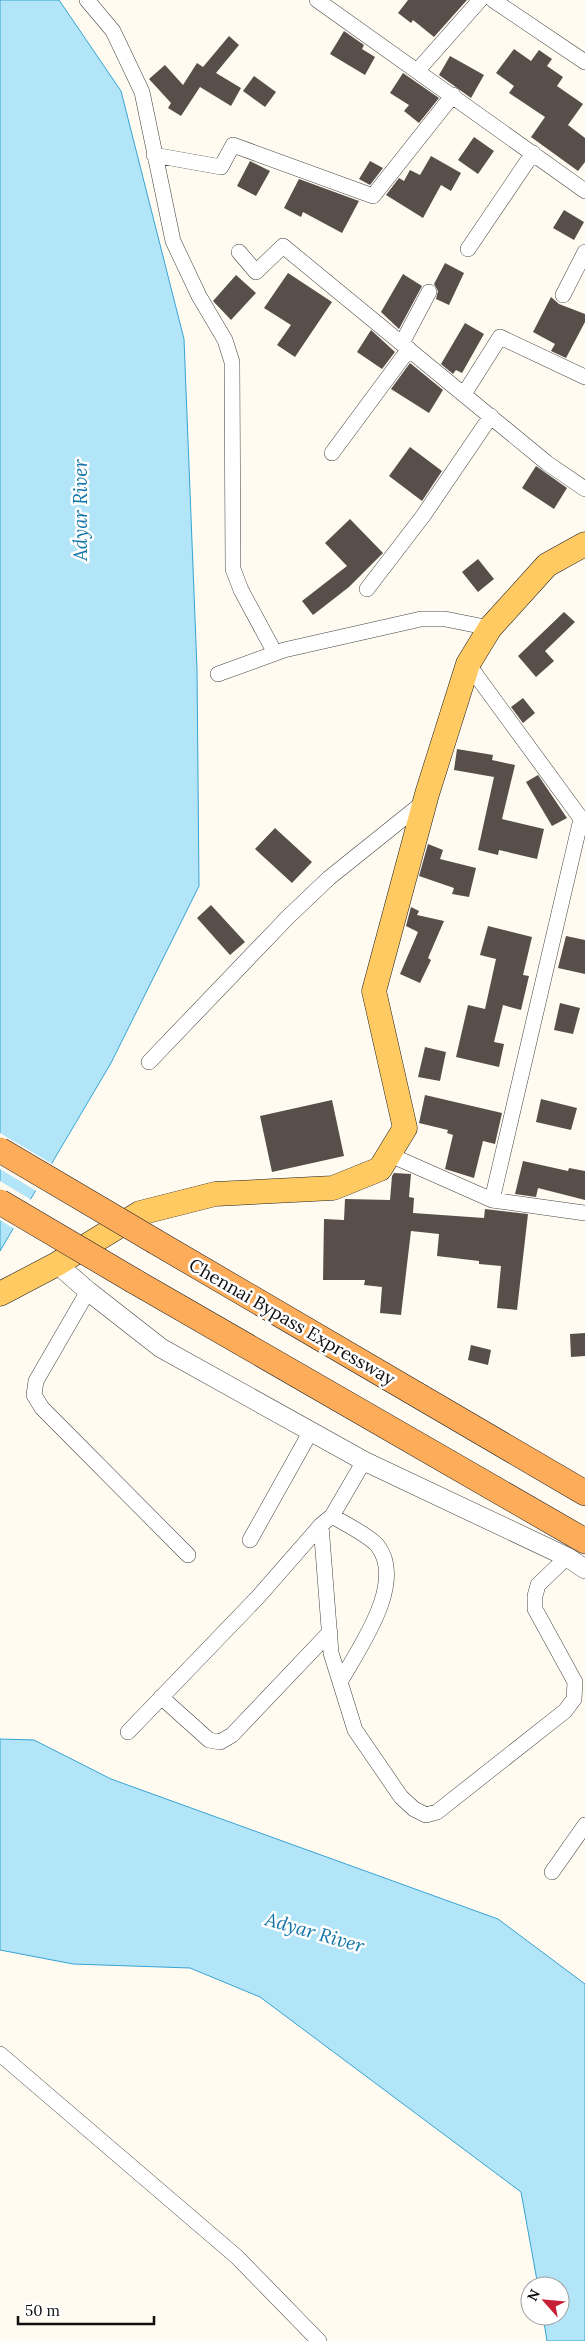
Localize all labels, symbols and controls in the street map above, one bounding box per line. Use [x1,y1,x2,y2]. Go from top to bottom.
water label: Adyar River [68,459,92,562]
street label: Chennai Bypass Expressway [185,1253,400,1390]
water label: Adyar River [262,1906,368,1958]
north arrow [520,2276,570,2326]
text: N [523,2286,544,2304]
scale bar [18,2294,154,2326]
text: 50 m [25,2301,60,2320]

